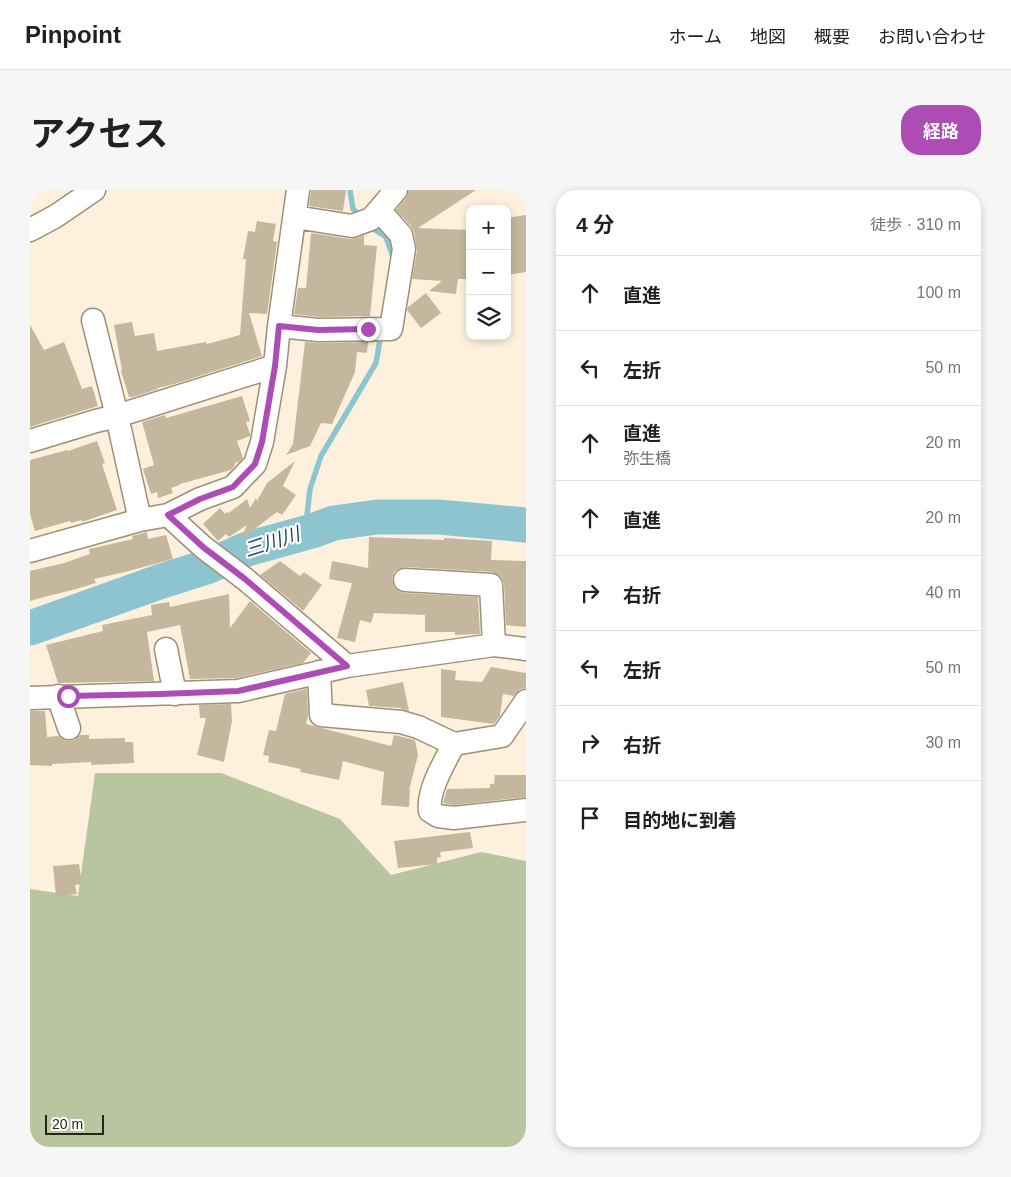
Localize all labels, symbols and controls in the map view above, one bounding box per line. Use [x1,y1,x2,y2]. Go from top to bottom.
text: Pinpoint [25,21,121,48]
text: ホーム [669,27,722,47]
text: 地図 [750,27,786,47]
text: 概要 [814,27,850,47]
text: お問い合わせ [878,27,986,47]
button: 経路 [901,105,981,155]
text: アクセス [30,114,168,153]
map controls [466,205,511,340]
button: + [466,205,511,250]
text: 4 分 [576,213,615,236]
text: 徒歩 · 310 m [870,216,961,233]
button: − [466,250,511,295]
icon: ahead [576,279,604,307]
text: 100 m [917,284,961,301]
text: 直進 [623,285,661,306]
button: layers [466,295,511,340]
route end [357,318,380,341]
icon: left [576,354,604,382]
text: 50 m [925,359,961,376]
text: 左折 [623,360,661,381]
text: 直進 [623,423,661,444]
icon: ahead [576,429,604,457]
text: 20 m [925,434,961,451]
text: 弥生橋 [623,450,671,467]
icon: ahead [576,504,604,532]
text: 20 m [925,509,961,526]
text: 直進 [623,510,661,531]
water label: 三川川 [242,523,304,561]
icon: right [576,579,604,607]
text: 40 m [925,584,961,601]
text: 右折 [623,585,661,606]
icon: left [576,654,604,682]
text: 50 m [925,659,961,676]
text: 左折 [623,660,661,681]
route start [57,685,80,708]
icon: right [576,729,604,757]
text: 30 m [925,734,961,751]
text: 右折 [623,735,661,756]
icon: arrive [576,804,604,832]
text: 目的地に到着 [623,810,737,831]
scale bar [45,1112,104,1135]
text: 20 m [52,1116,83,1132]

